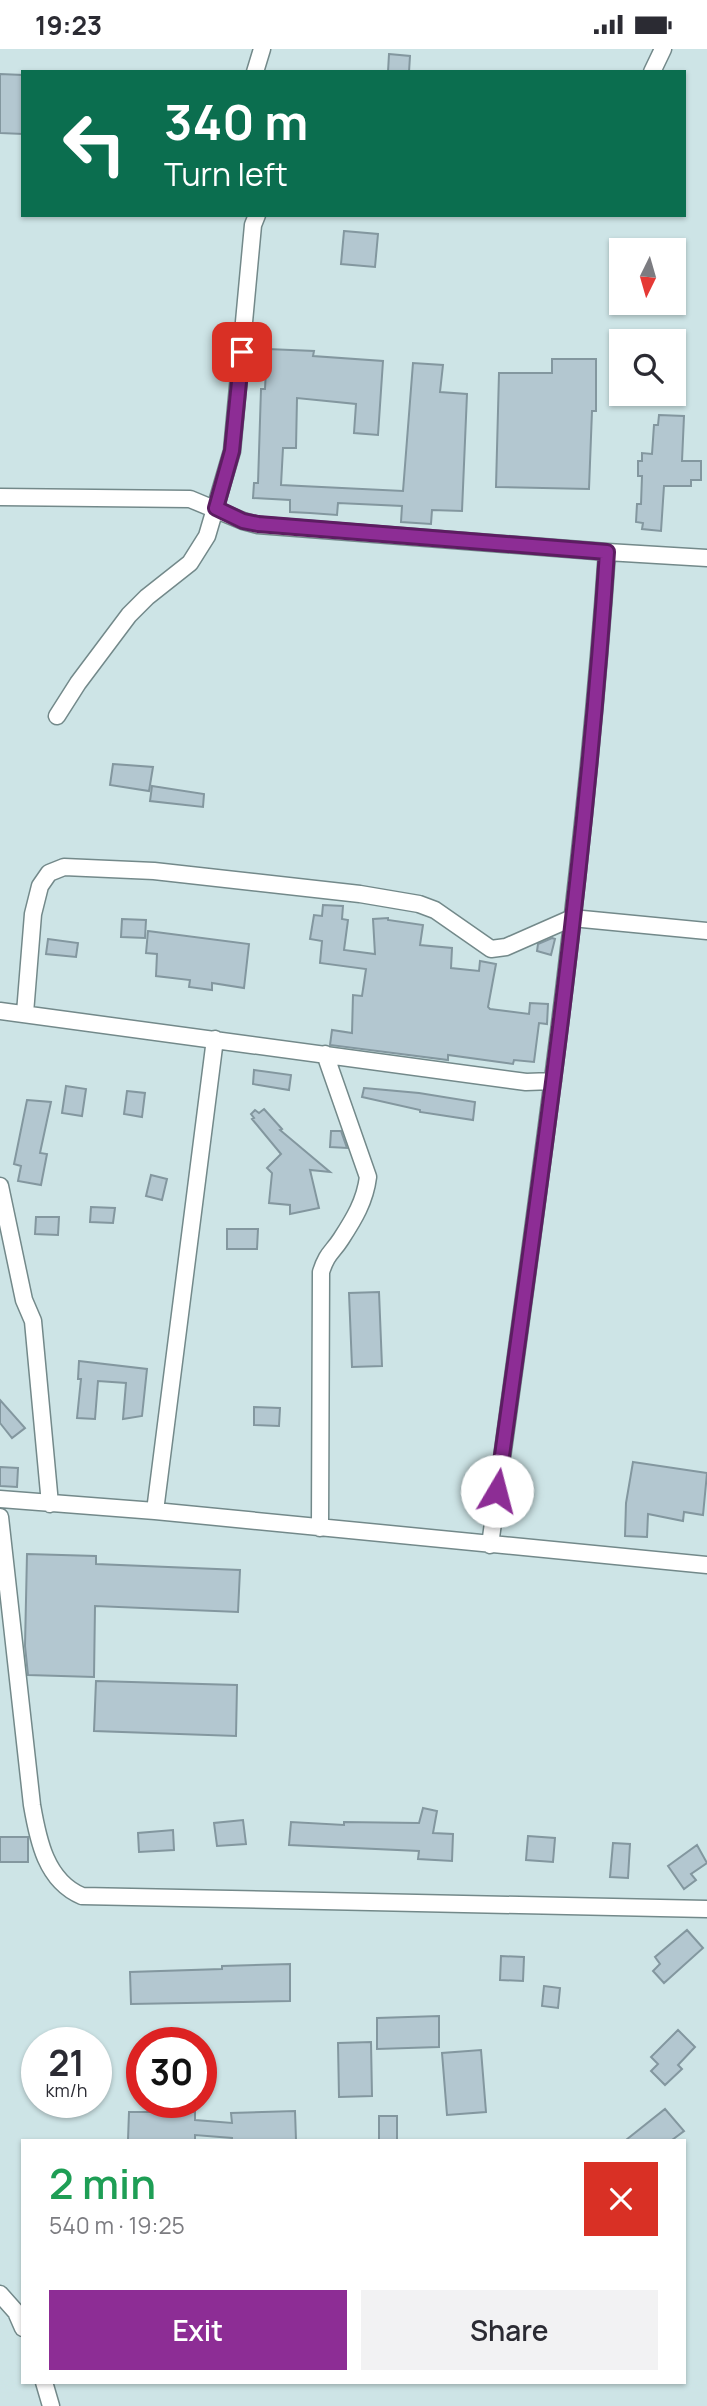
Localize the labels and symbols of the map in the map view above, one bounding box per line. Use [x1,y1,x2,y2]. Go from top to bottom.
north arrow [609,238,686,315]
pin [212,322,272,382]
position arrow [460,1454,534,1528]
speed limit sign: 30 [126,2027,217,2118]

